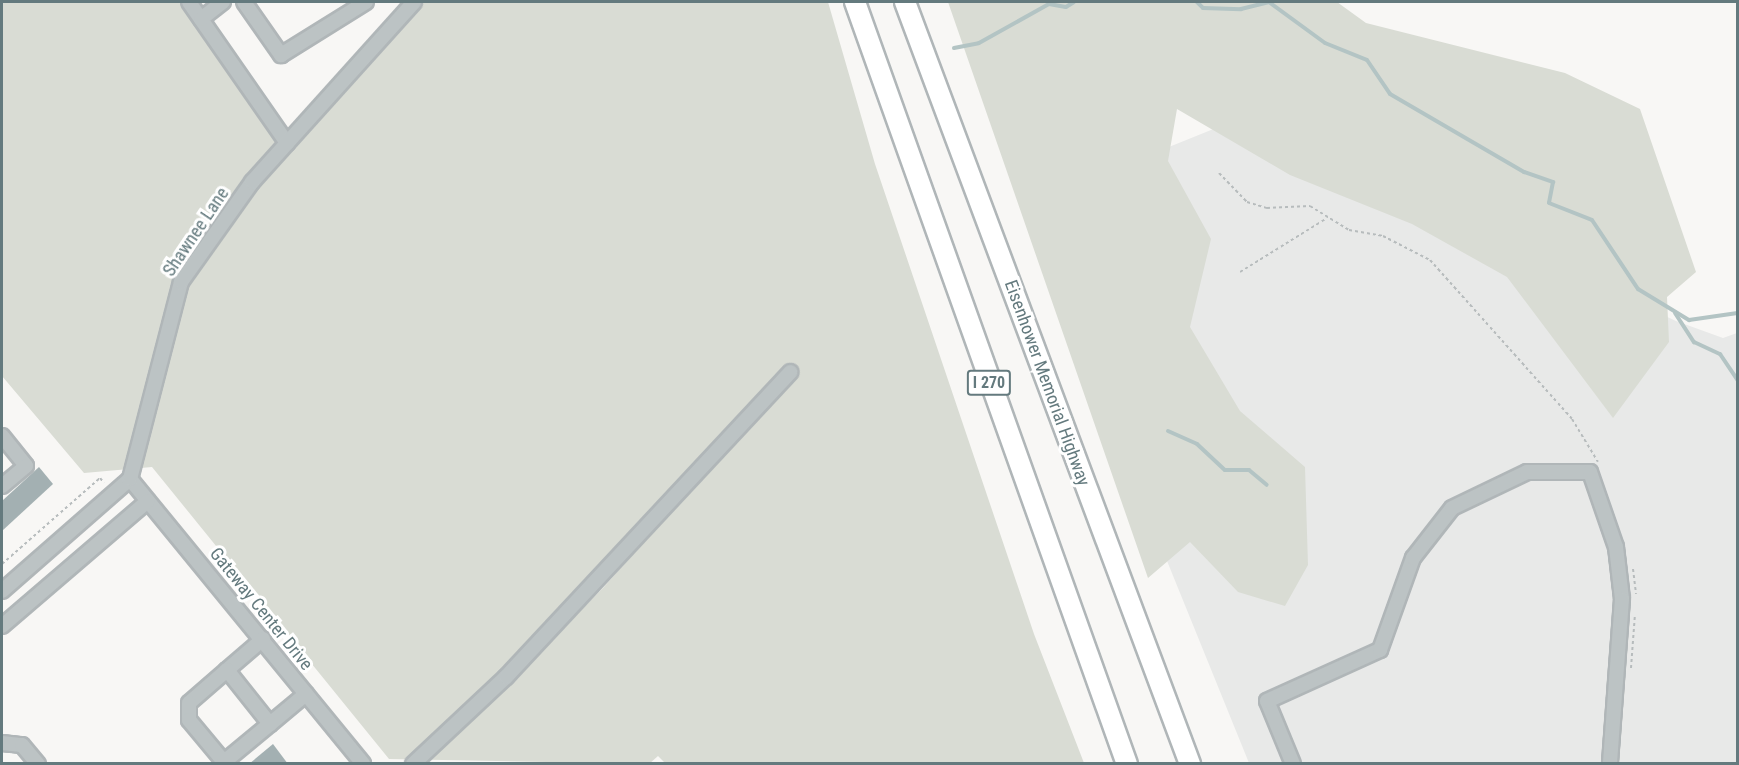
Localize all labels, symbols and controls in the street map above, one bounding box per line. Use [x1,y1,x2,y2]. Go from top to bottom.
street label: Shawnee Lane [158,184,234,280]
street label: Eisenhower Memorial Highway [1000,277,1094,489]
road number: I 270 [966,370,1012,396]
street label: Gateway Center Drive [205,543,317,675]

